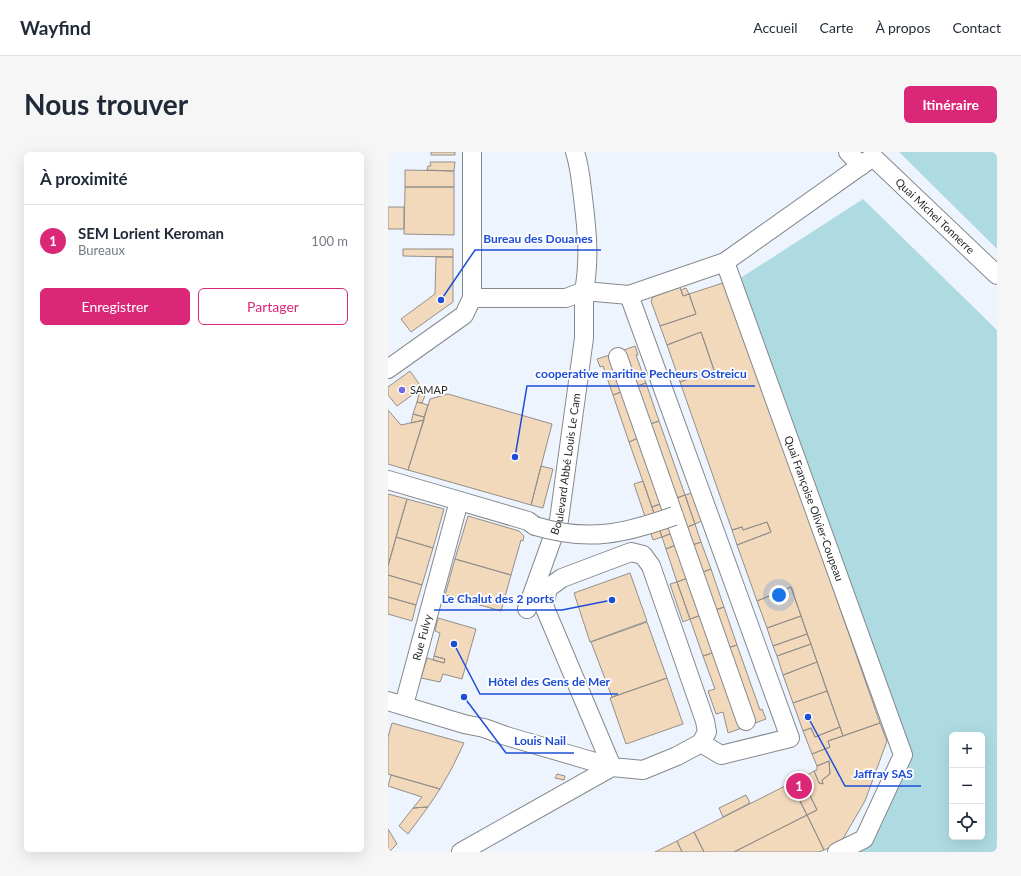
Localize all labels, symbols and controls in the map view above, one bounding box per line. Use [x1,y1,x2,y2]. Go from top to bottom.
text: Wayfind [20,16,91,39]
text: Accueil [753,19,798,36]
text: Carte [820,19,853,36]
text: À propos [875,19,930,36]
text: Contact [952,19,1001,36]
button: Itinéraire [904,86,997,123]
text: Nous trouver [24,87,188,121]
text: À proximité [40,168,128,189]
street label: Quai Michel Tonnerre [893,175,978,256]
text: SEM Lorient Keroman [78,224,224,242]
callout: Bureau des Douanes [475,226,601,250]
text: Bureau des Douanes [483,231,593,246]
text: 1 [49,233,57,249]
text: 100 m [311,233,348,249]
text: Bureaux [78,242,125,258]
button: Enregistrer [40,288,190,325]
button: Partager [198,288,348,325]
callout: cooperative maritine Pecheurs Ostreicu [527,362,755,386]
text: cooperative maritine Pecheurs Ostreicu [535,366,747,381]
place label: SAMAP [410,383,448,396]
marker: SAMAP [397,385,407,395]
street label: Boulevard Abbé Louis Le Cam [547,392,582,536]
street label: Quai Françoise Olivier-Coupeau [782,434,847,583]
your location [769,585,789,605]
callout: Le Chalut des 2 ports [434,586,562,610]
text: Le Chalut des 2 ports [442,591,554,606]
street label: Rue Fulvy [409,612,434,662]
callout: Hôtel des Gens de Mer [480,670,618,694]
text: Hôtel des Gens de Mer [488,674,611,689]
callout: Louis Nail [506,729,574,753]
map controls [949,732,985,840]
button: + [949,732,985,768]
text: Louis Nail [514,733,566,748]
callout: Jaffray SAS [845,762,921,786]
text: Jaffray SAS [853,766,913,781]
button: − [949,768,985,804]
pin: 1 [786,771,812,801]
button: locate [949,804,985,840]

